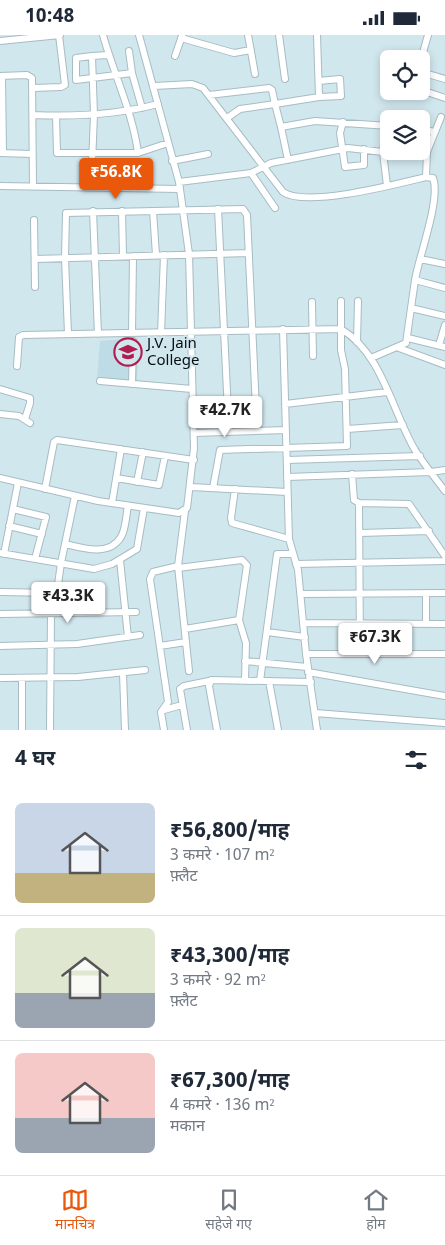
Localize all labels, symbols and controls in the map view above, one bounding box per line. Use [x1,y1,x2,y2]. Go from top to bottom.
text: 10:48 [25,5,74,30]
map controls [380,50,430,160]
button: locate [380,50,430,100]
button: layers [380,110,430,160]
pin: ₹56.8K [75,157,157,200]
text: ₹56.8K [90,163,142,184]
place label: J.V. Jain College [145,335,199,371]
school or university icon: J.V. Jain College [113,337,143,367]
pin: ₹42.7K [184,395,266,438]
text: ₹42.7K [199,401,251,422]
pin: ₹43.3K [27,581,109,624]
text: ₹43.3K [42,587,94,608]
pin: ₹67.3K [334,623,416,665]
text: ₹67.3K [349,628,401,649]
text: 4 घर [15,746,55,774]
icon: filters [402,746,430,774]
text: ₹56,800/माह [170,818,289,846]
icon: home [55,823,115,883]
text: 3 कमरे · 107 m² [170,846,274,867]
text: फ़्लैट [170,867,198,888]
text: ₹43,300/माह [170,943,289,971]
icon: home [55,948,115,1008]
text: 3 कमरे · 92 m² [170,971,266,992]
text: फ़्लैट [170,992,198,1013]
text: ₹67,300/माह [170,1068,289,1096]
icon: home [55,1073,115,1133]
text: 4 कमरे · 136 m² [170,1096,274,1117]
text: मकान [170,1117,205,1138]
tab: मानचित्र [55,1186,95,1235]
tab: सहेजे गए [205,1186,252,1235]
tab: होम [362,1186,390,1235]

